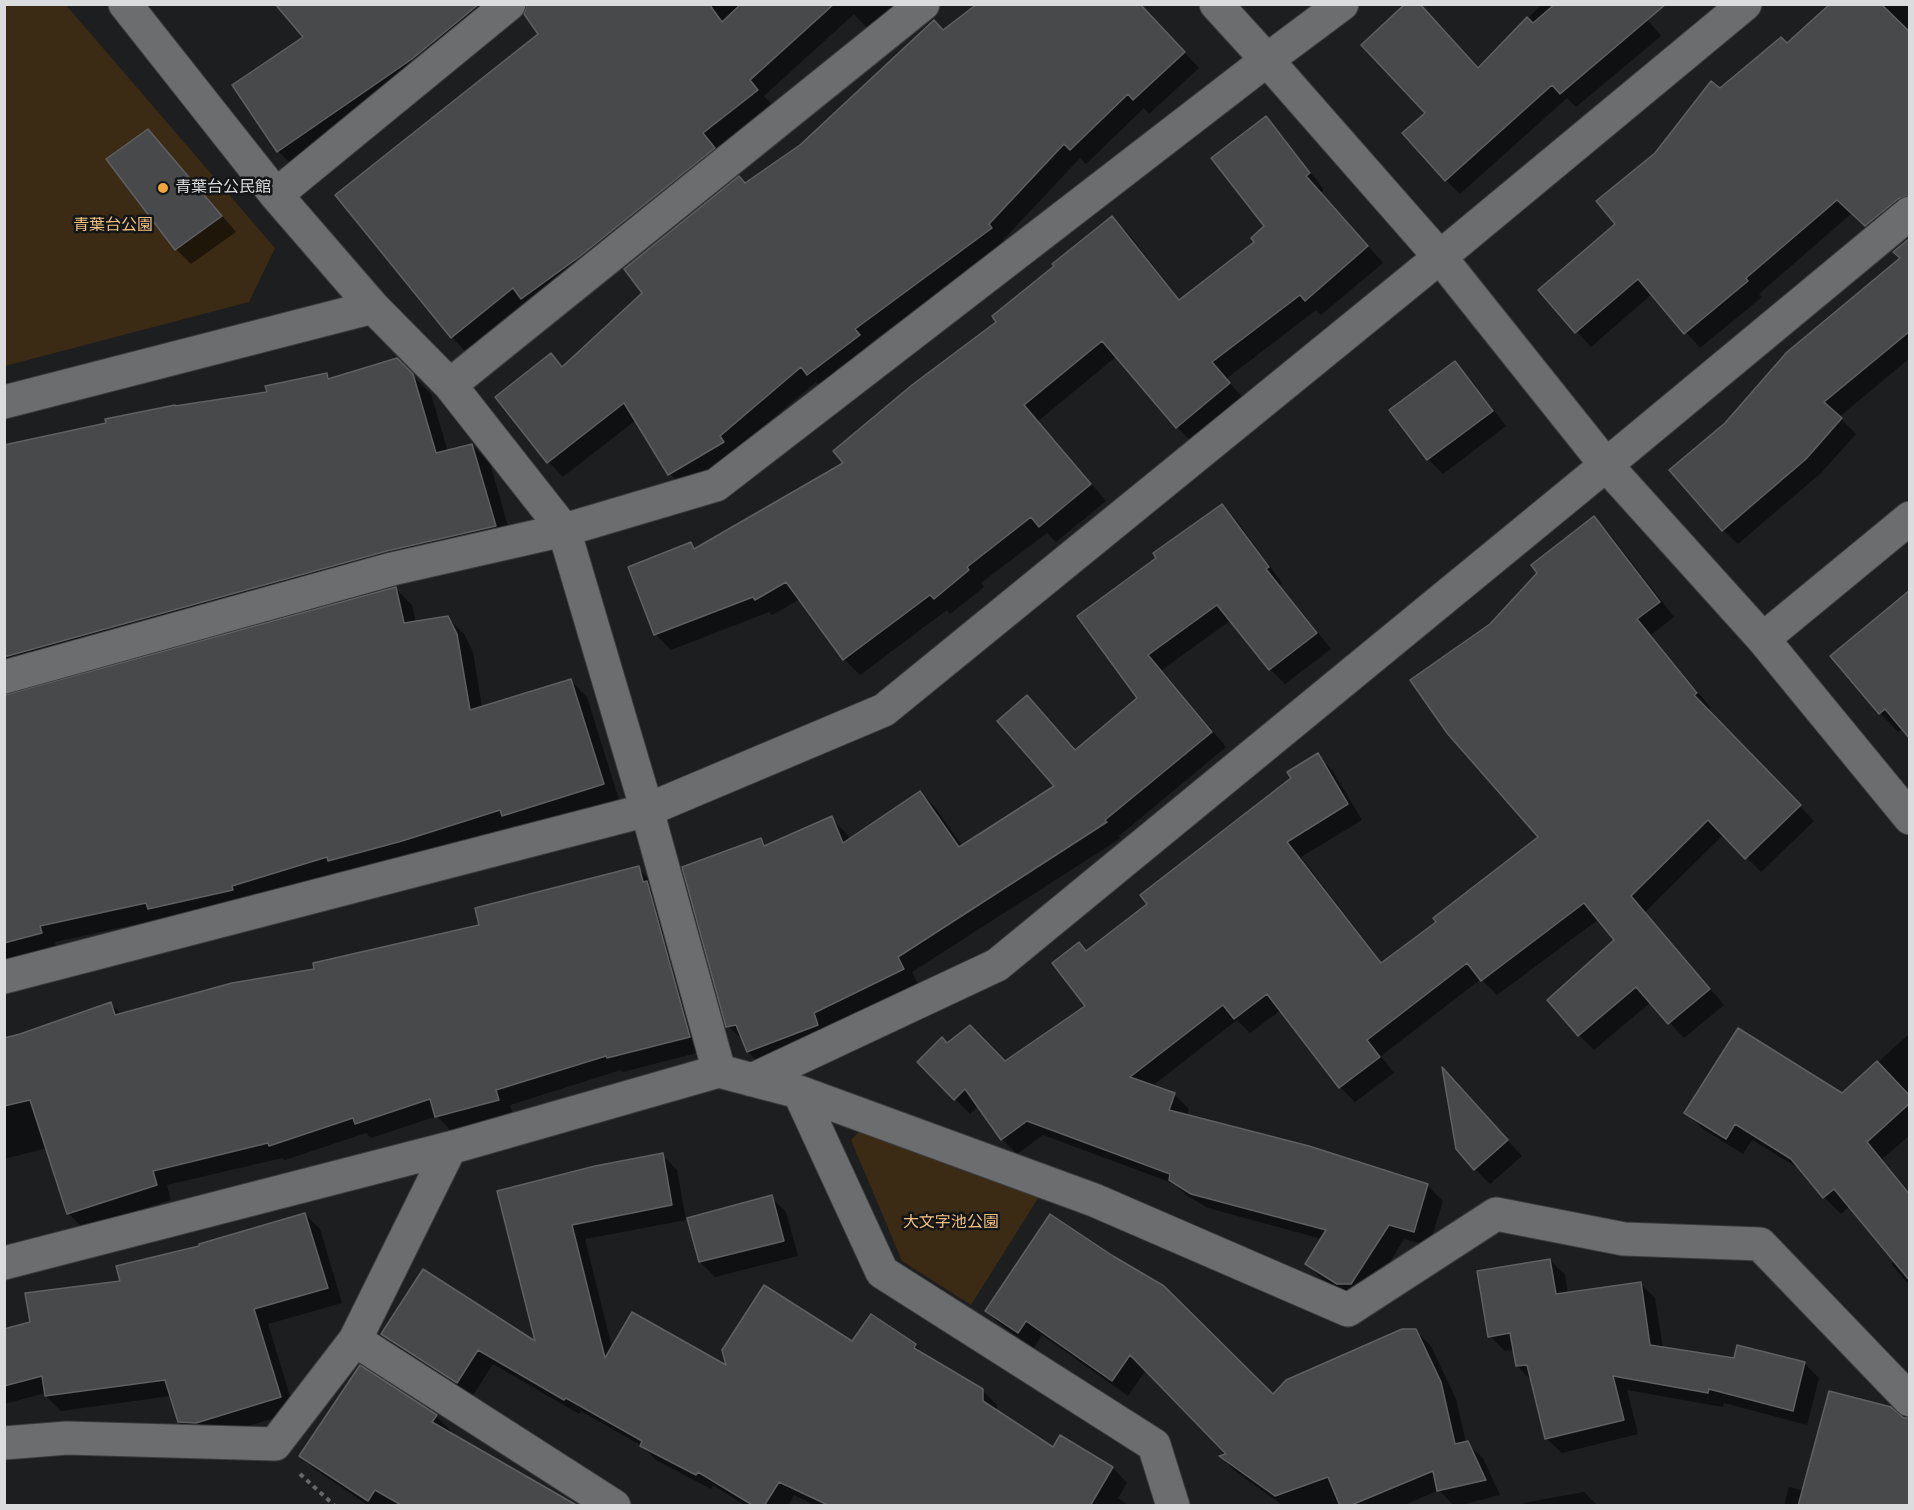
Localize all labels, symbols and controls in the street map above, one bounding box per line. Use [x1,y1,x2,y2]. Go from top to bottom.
place label: 青葉台公民館 [175,178,271,198]
marker: 青葉台公民館 [156,181,170,195]
park label: 青葉台公園 [73,216,153,236]
park label: 大文字池公園 [903,1213,999,1233]

